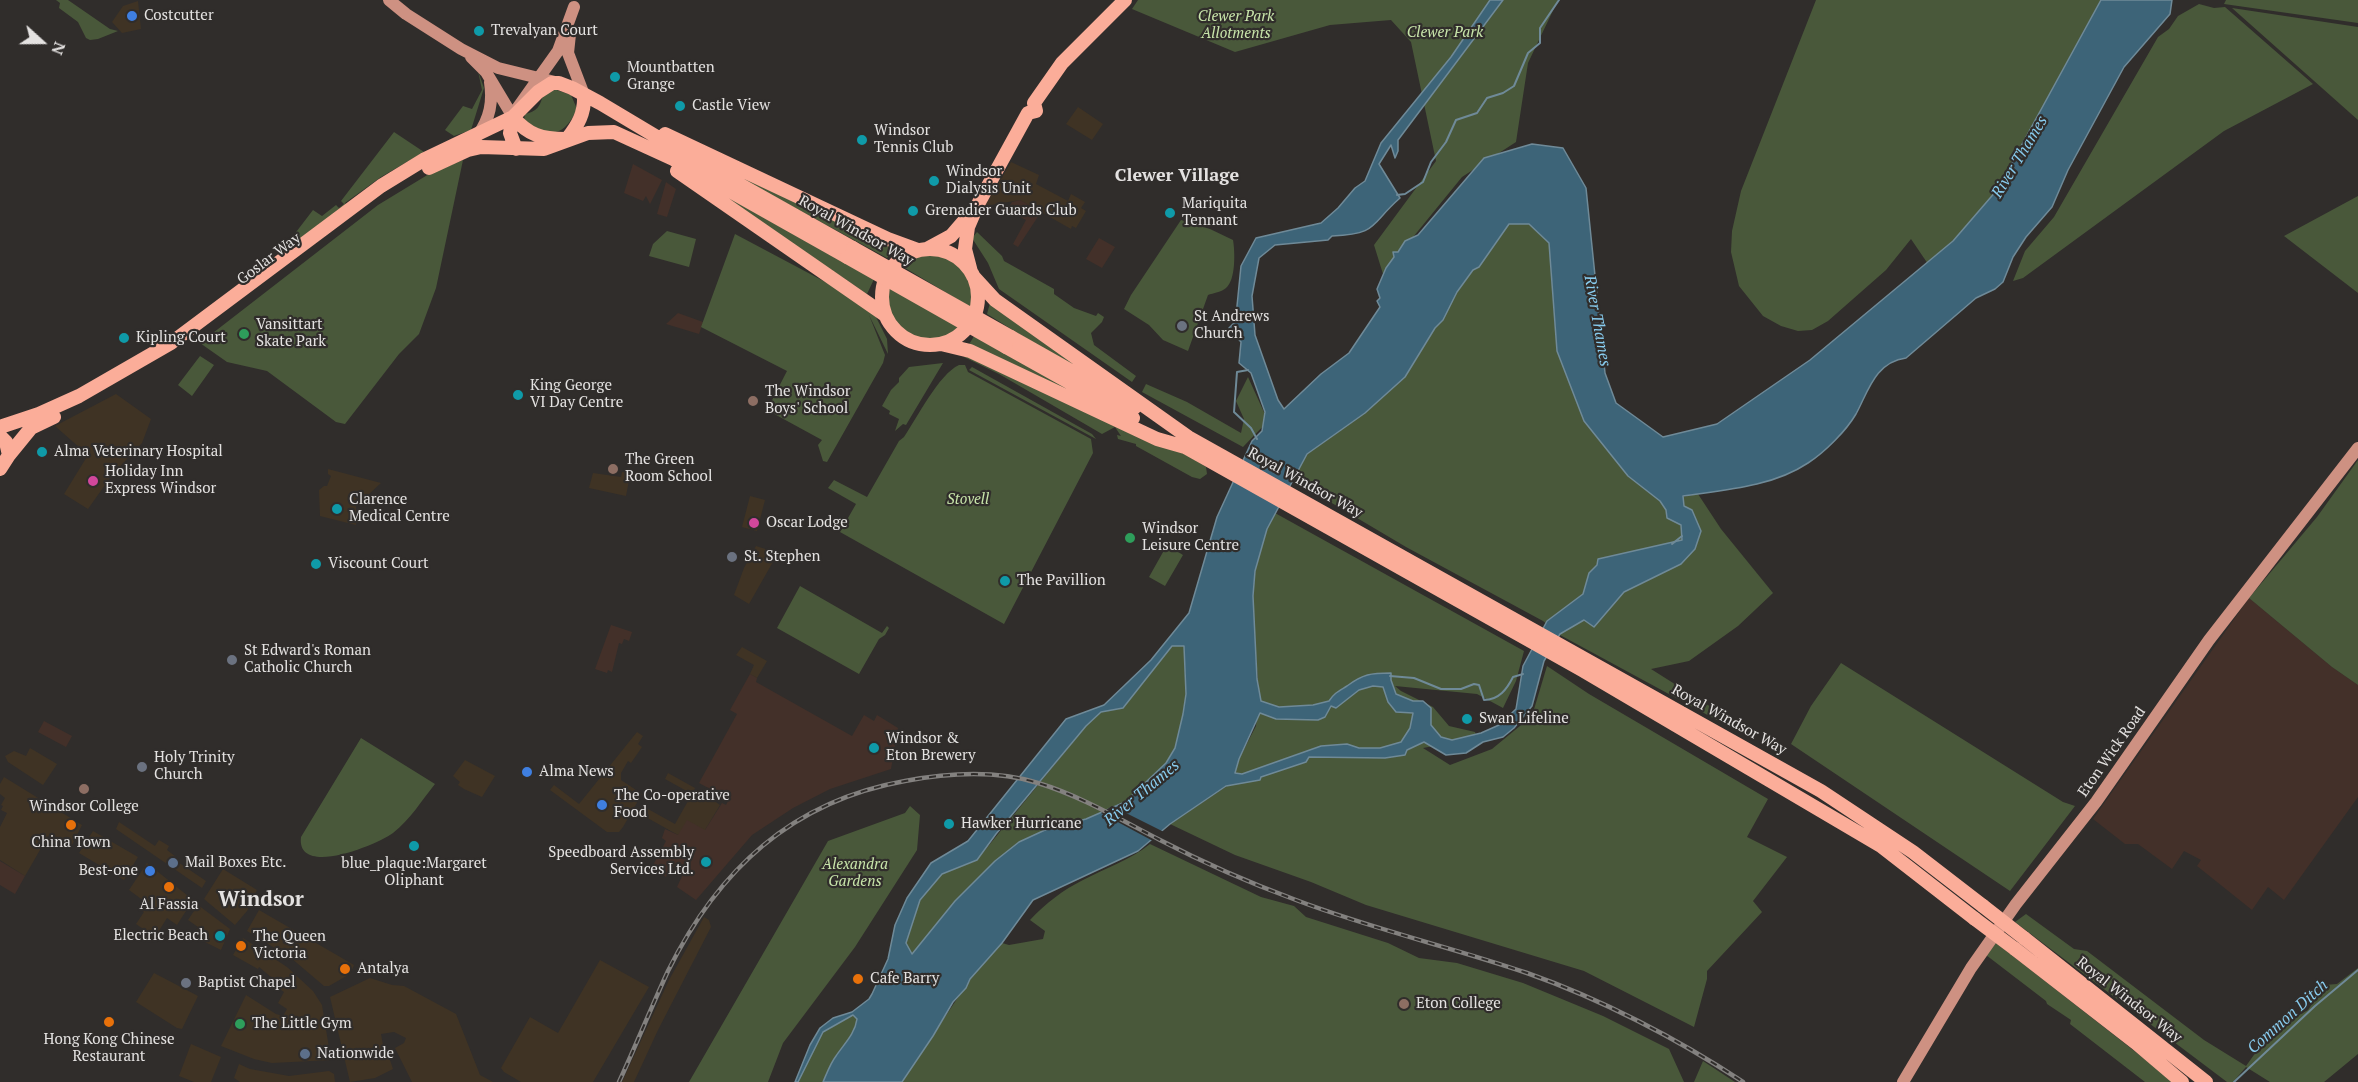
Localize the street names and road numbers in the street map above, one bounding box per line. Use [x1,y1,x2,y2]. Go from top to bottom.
street label: Royal Windsor Way [795,192,917,270]
street label: Goslar Way [234,229,304,289]
street label: Royal Windsor Way [1244,444,1366,522]
street label: Royal Windsor Way [1668,681,1790,759]
street label: Eton Wick Road [2074,704,2150,800]
street label: Royal Windsor Way [2073,953,2185,1047]

